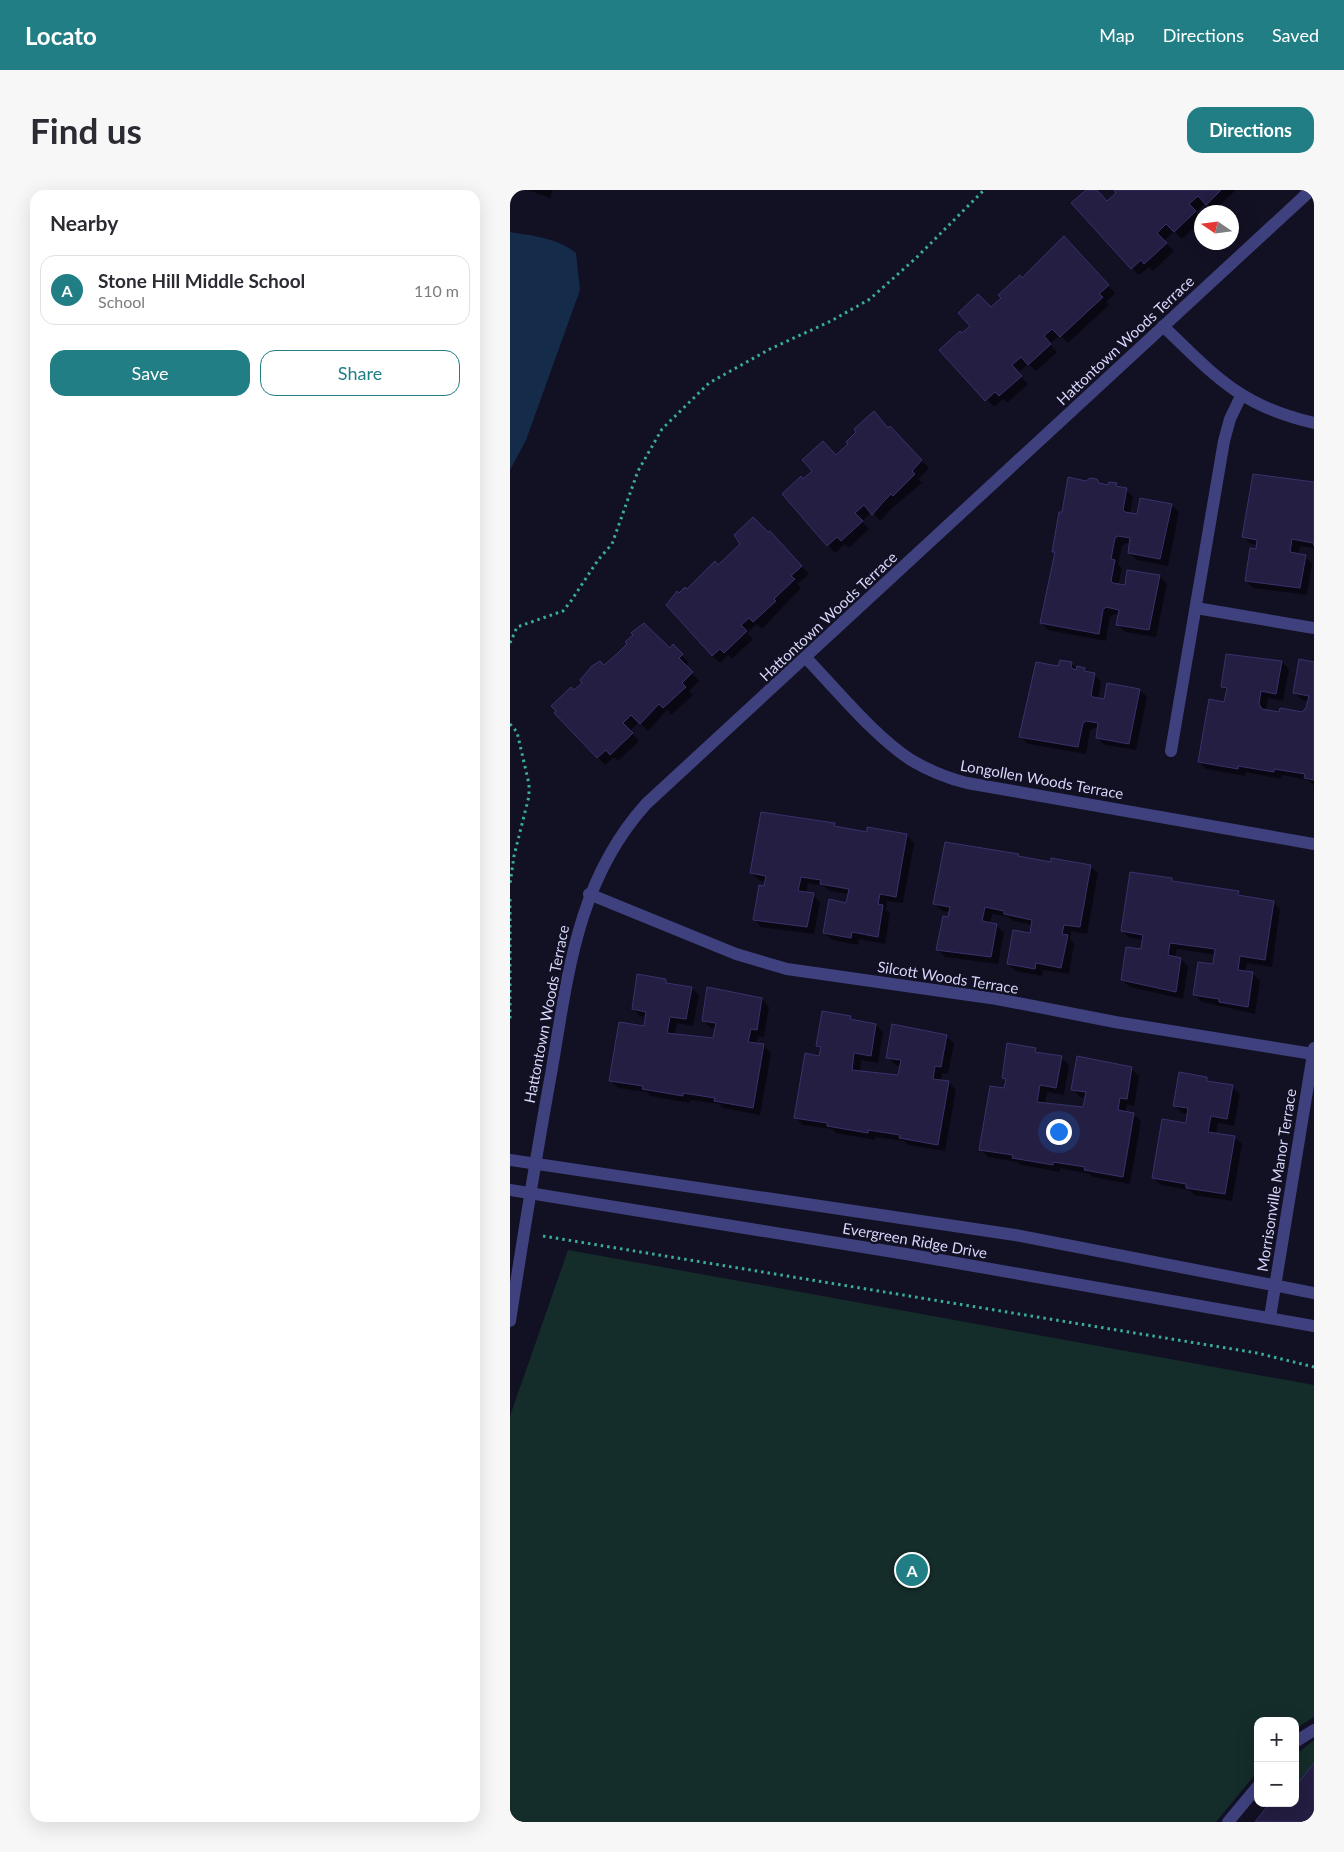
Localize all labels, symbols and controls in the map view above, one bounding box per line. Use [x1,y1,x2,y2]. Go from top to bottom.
text: Locato [25,21,97,50]
text: Map [1099,24,1135,46]
text: Directions [1163,24,1244,46]
text: Saved [1272,24,1319,46]
button: Directions [1187,107,1314,153]
text: Find us [30,109,142,151]
north arrow [1194,205,1239,250]
text: Nearby [50,210,118,235]
text: Stone Hill Middle School [98,269,305,292]
street label: Hattontown Woods Terrace [1053,272,1197,408]
text: A [61,281,73,300]
text: 110 m [414,281,459,300]
text: School [98,292,145,311]
button: Save [50,350,250,396]
button: Share [260,350,460,396]
street label: Hattontown Woods Terrace [756,548,900,684]
street label: Longollen Woods Terrace [959,756,1125,802]
street label: Hattontown Woods Terrace [520,923,572,1105]
street label: Silcott Woods Terrace [876,957,1020,997]
street label: Morrisonville Manor Terrace [1253,1087,1299,1273]
your location [1046,1119,1072,1145]
street label: Evergreen Ridge Drive [841,1218,989,1262]
pin: A [896,1551,928,1589]
map controls [1254,1717,1299,1807]
button: + [1254,1717,1299,1762]
button: − [1254,1762,1299,1807]

